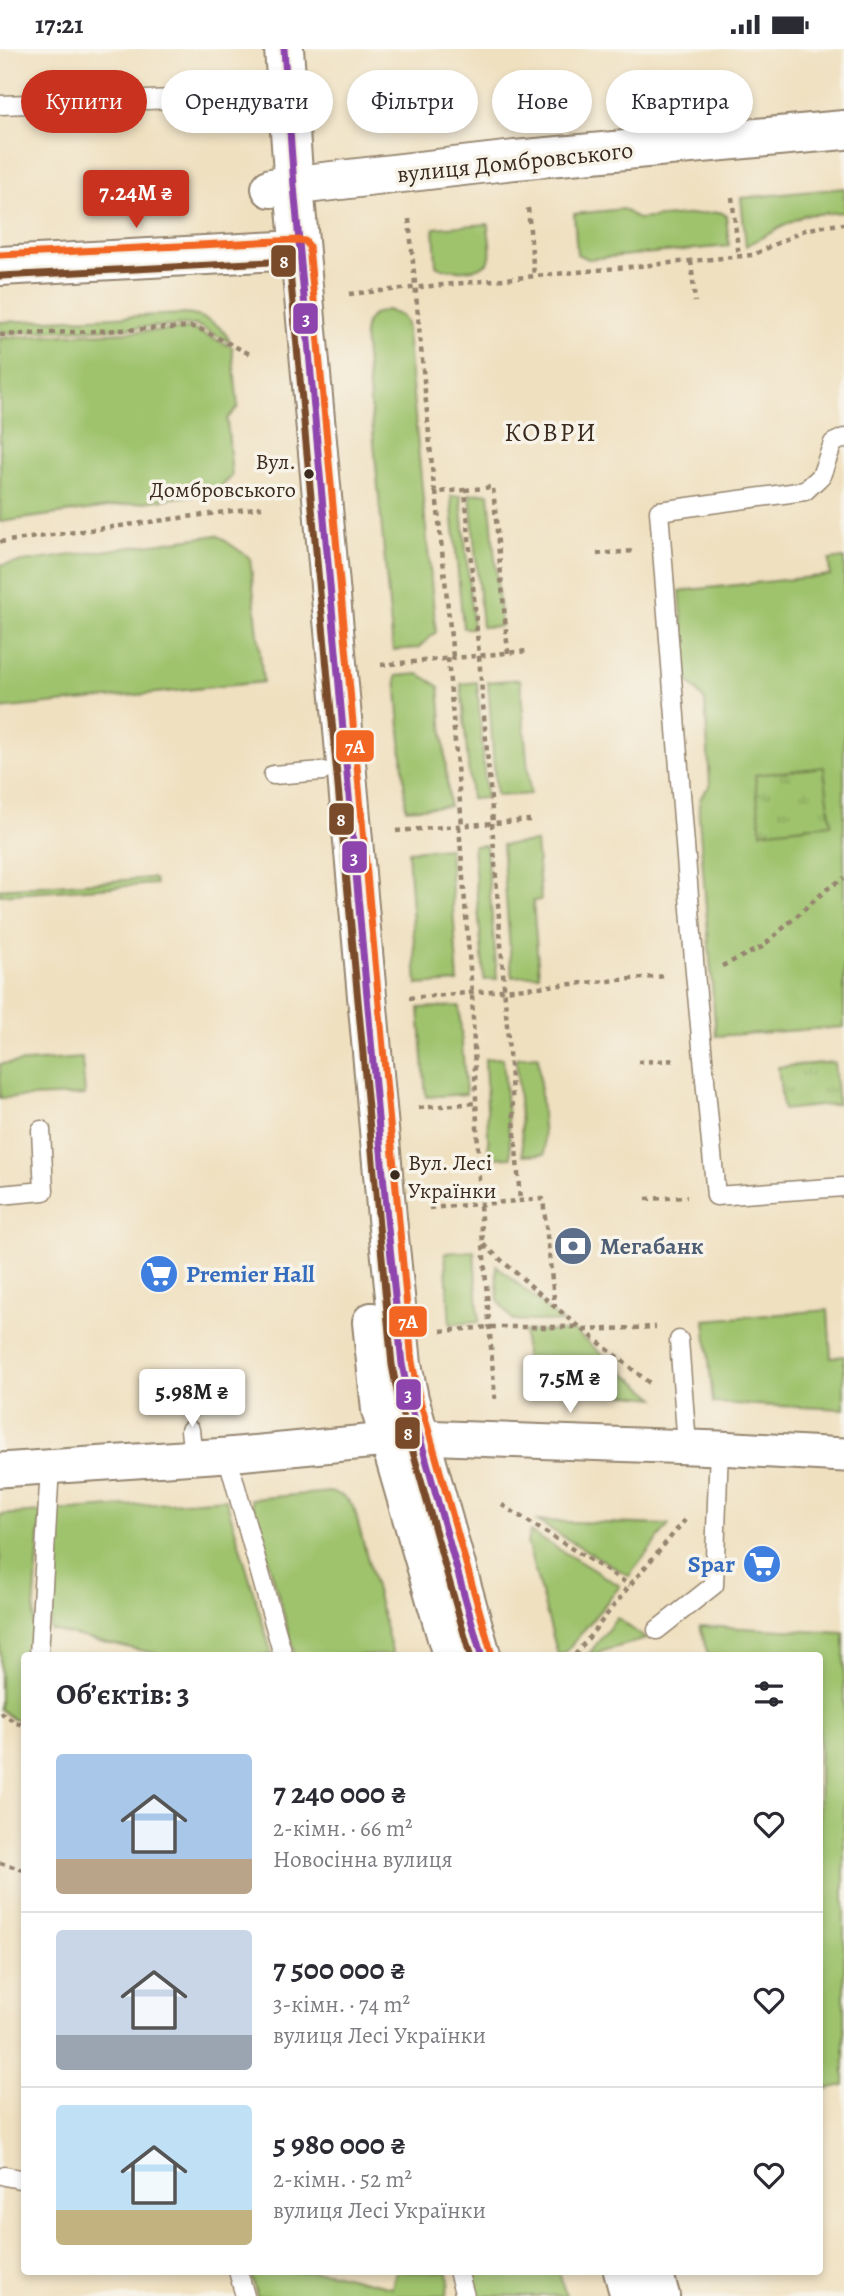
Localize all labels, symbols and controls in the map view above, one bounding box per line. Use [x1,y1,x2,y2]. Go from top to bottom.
text: 17:21 [35,7,83,42]
chip: Купити [21,70,147,133]
chip: Орендувати [161,70,333,133]
chip: Фільтри [347,70,478,133]
chip: Нове [492,70,592,133]
chip: Квартира [606,70,753,133]
street label: вулиця Домбровського [395,134,635,190]
pin: 7.24M ₴ [71,171,201,230]
text: 7.24M ₴ [99,177,173,208]
line badge: 8 [270,244,297,278]
text: 8 [279,249,289,275]
line badge: 3 [292,302,319,335]
text: 3 [302,306,310,332]
district label: КОВРИ [504,415,598,450]
place label: Вул. Домбровського [150,447,296,505]
marker: Вул. Домбровського [302,467,316,481]
line badge: 7А [335,729,375,763]
text: 7А [345,734,366,760]
line badge: 8 [328,802,355,836]
text: 8 [336,807,346,833]
line badge: 3 [341,840,368,874]
text: 3 [350,845,358,871]
place label: Вул. Лесі Українки [408,1148,496,1206]
marker: Вул. Лесі Українки [388,1168,402,1182]
bank icon: Мегабанк [552,1225,594,1267]
place label: Мегабанк [600,1230,704,1262]
supermarket icon: Premier Hall [138,1253,180,1295]
place label: Premier Hall [186,1258,315,1290]
line badge: 7А [388,1305,428,1338]
text: 7А [398,1309,419,1335]
pin: 7.5M ₴ [513,1355,627,1415]
text: 7.5M ₴ [539,1362,601,1393]
pin: 5.98M ₴ [127,1369,257,1429]
text: 5.98M ₴ [155,1376,229,1407]
line badge: 3 [395,1378,422,1411]
text: 3 [404,1382,412,1408]
line badge: 8 [394,1416,421,1450]
text: 8 [403,1421,413,1447]
supermarket icon: Spar [741,1543,783,1585]
place label: Spar [688,1548,735,1580]
text: Об’єктів: 3 [56,1674,190,1714]
icon: filters [750,1675,788,1713]
text: 7 240 000 ₴ [273,1773,407,1813]
icon: home [112,1782,196,1866]
icon: heart [750,1805,788,1843]
text: 2-кімн. · 66 m² [273,1813,413,1844]
text: Новосінна вулиця [273,1844,453,1875]
text: 7 500 000 ₴ [273,1949,406,1989]
icon: home [112,1958,196,2042]
icon: heart [750,1981,788,2019]
text: 3-кімн. · 74 m² [273,1989,410,2020]
text: вулиця Лесі Українки [273,2020,486,2051]
text: 5 980 000 ₴ [273,2124,406,2164]
icon: home [112,2133,196,2217]
icon: heart [750,2156,788,2194]
text: 2-кімн. · 52 m² [273,2164,412,2195]
text: вулиця Лесі Українки [273,2195,486,2226]

